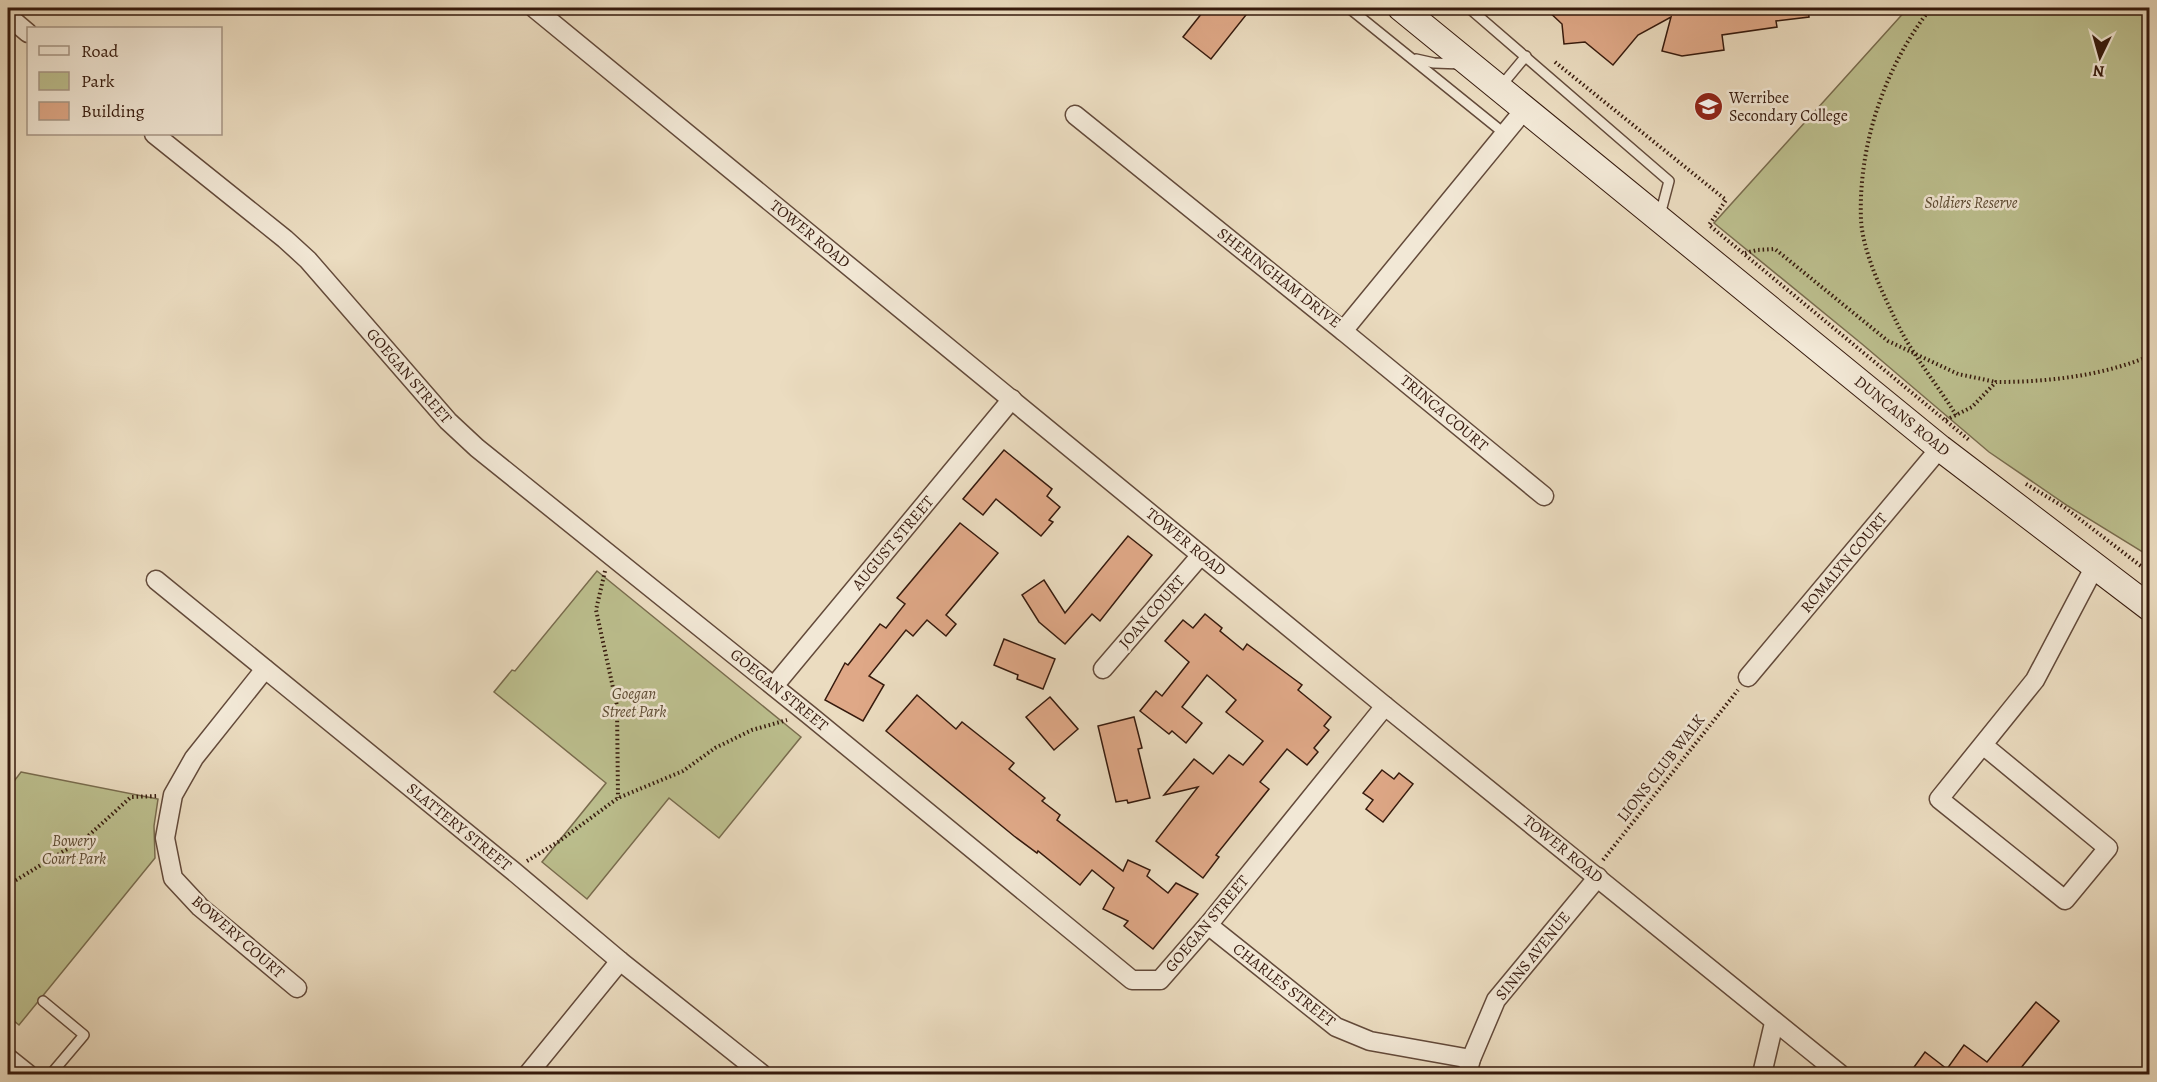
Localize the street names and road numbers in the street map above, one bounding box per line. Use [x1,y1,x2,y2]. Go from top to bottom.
street label: TOWER ROAD [765,195,855,273]
street label: SHERINGHAM DRIVE [1212,223,1346,333]
street label: GOEGAN STREET [361,323,457,429]
street label: TRINCA COURT [1395,370,1493,457]
street label: DUNCANS ROAD [1850,371,1954,461]
street label: AUGUST STREET [846,491,939,596]
street label: TOWER ROAD [1141,503,1231,581]
street label: ROMALYN COURT [1796,508,1893,618]
street label: JOAN COURT [1114,570,1190,653]
street label: GOEGAN STREET [725,644,833,737]
street label: LIONS CLUB WALK [1612,710,1710,826]
street label: SLATTERY STREET [402,778,516,876]
street label: TOWER ROAD [1518,810,1608,888]
street label: GOEGAN STREET [1160,871,1254,977]
street label: BOWERY COURT [187,891,289,984]
street label: SINNS AVENUE [1490,907,1576,1005]
street label: CHARLES STREET [1228,938,1340,1032]

